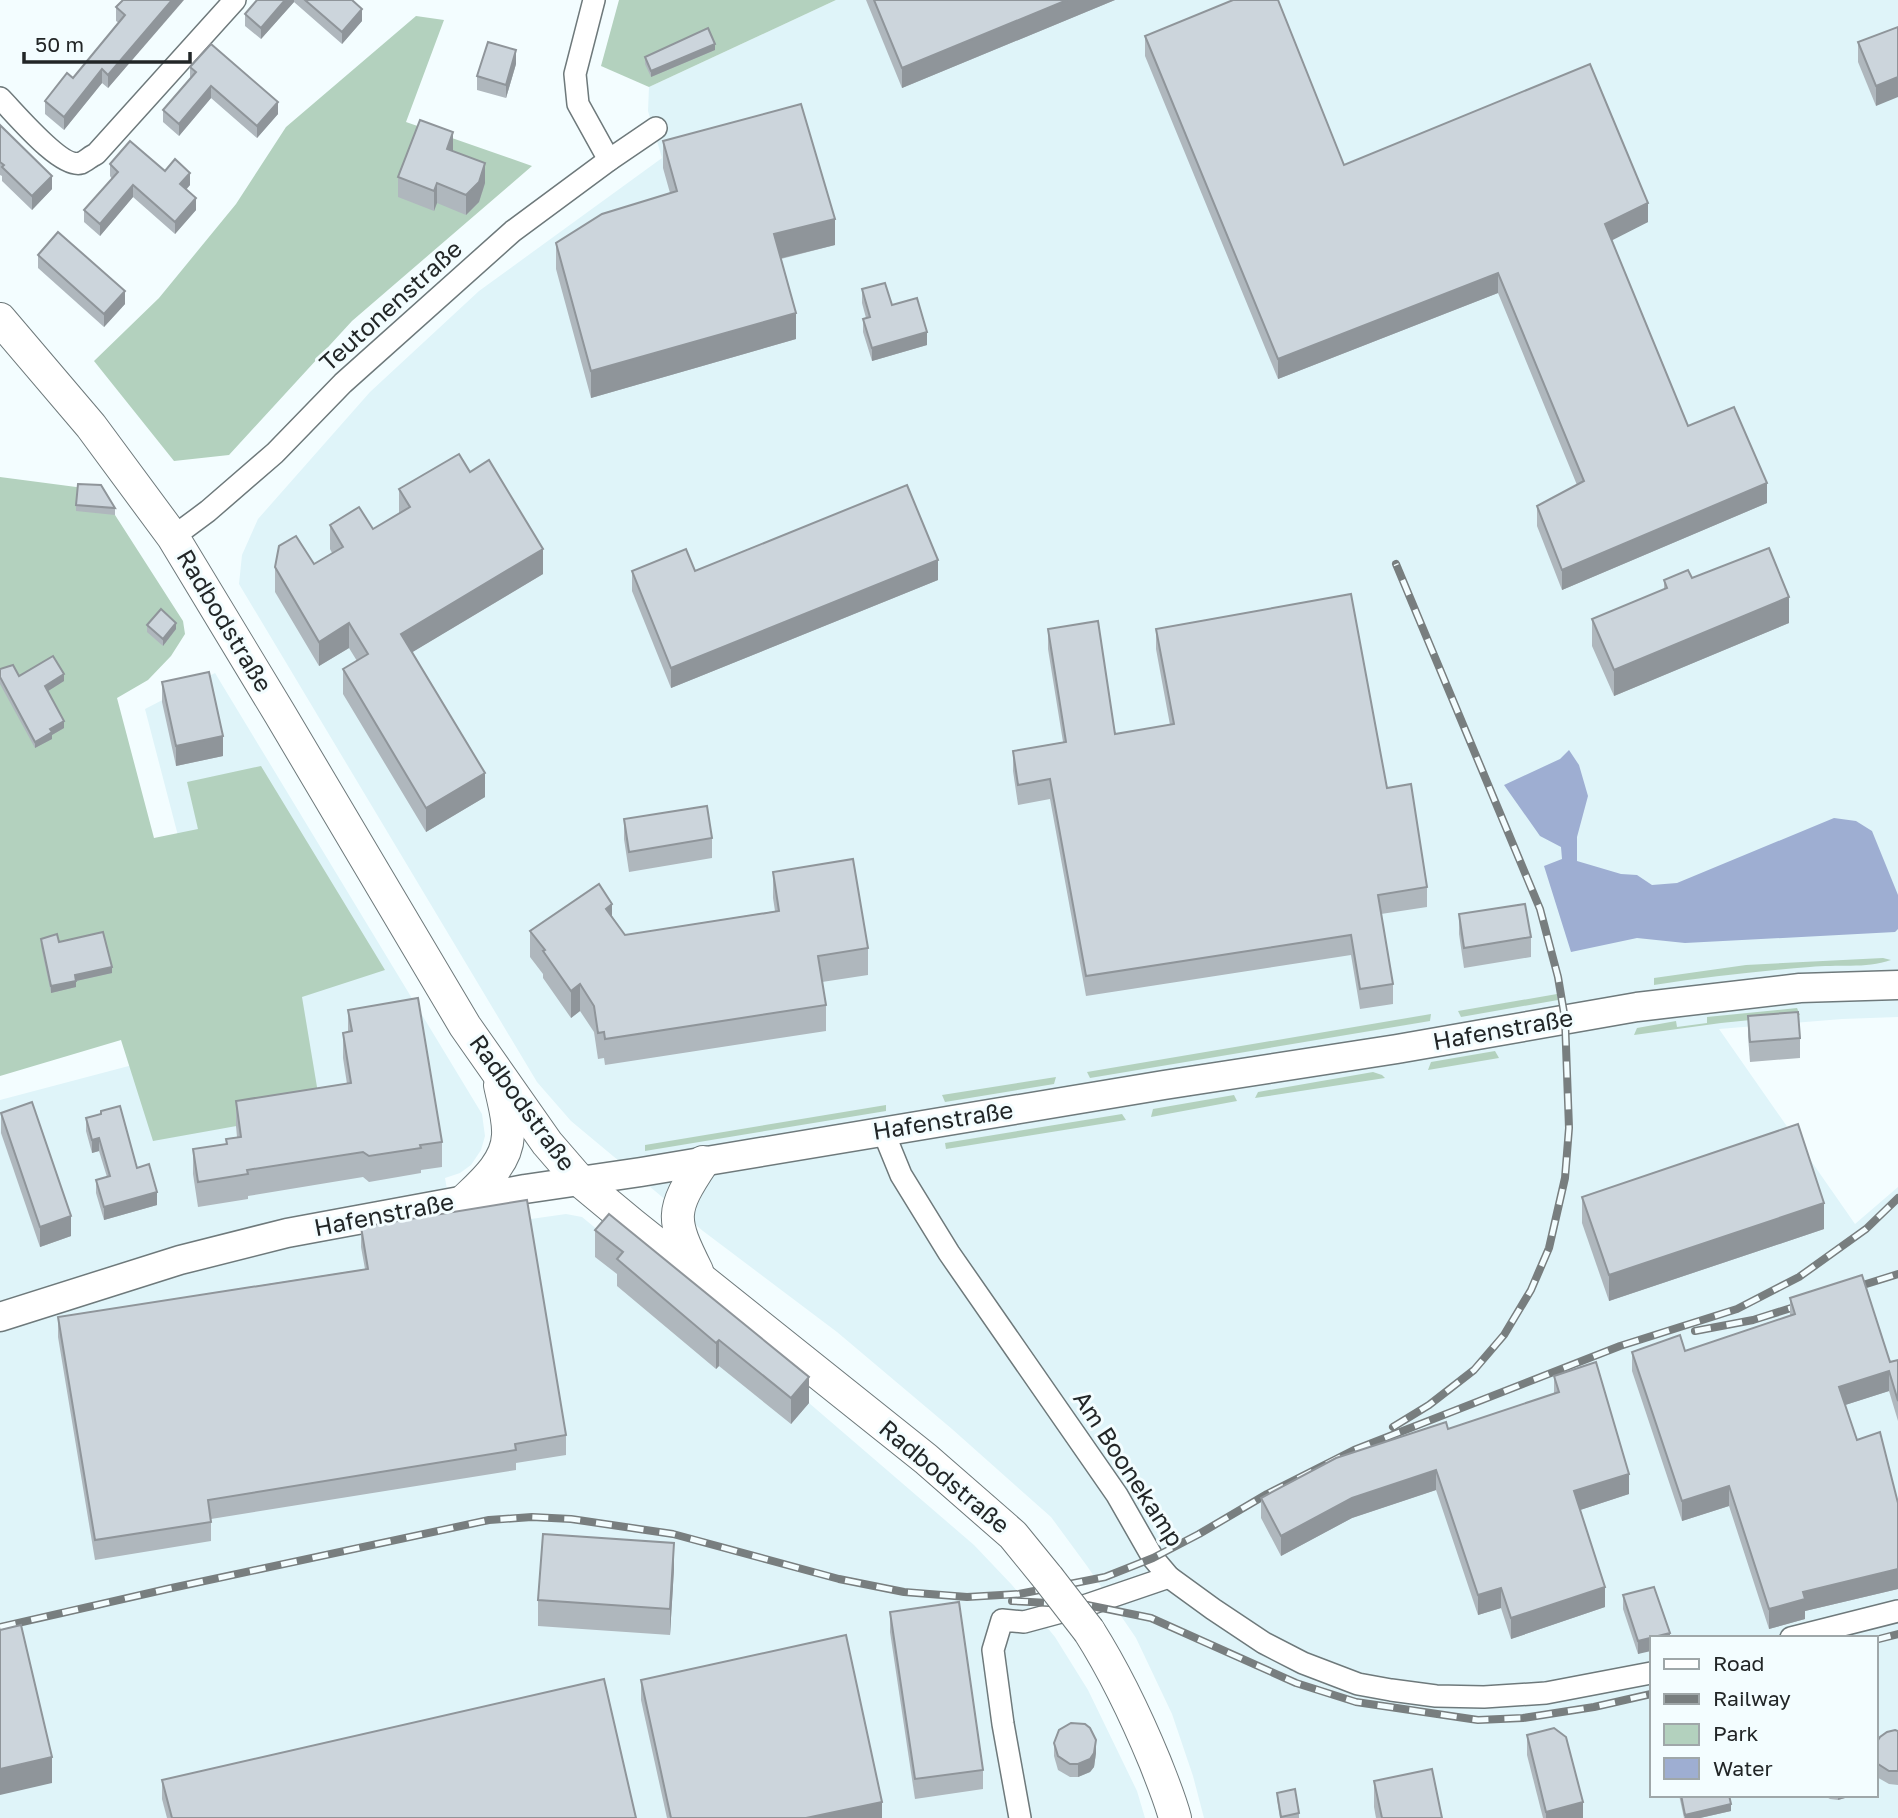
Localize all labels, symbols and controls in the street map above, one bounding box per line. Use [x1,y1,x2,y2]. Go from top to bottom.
scale bar [24,21,191,65]
text: 50 m [35,31,84,57]
street label: Teutonenstraße [313,233,467,376]
street label: Radbodstraße [171,544,279,697]
street label: Hafenstraße [1430,1002,1575,1055]
street label: Radbodstraße [464,1028,582,1176]
street label: Hafenstraße [870,1094,1015,1145]
street label: Hafenstraße [311,1186,456,1241]
street label: Am Boonekamp [1068,1385,1190,1551]
street label: Radbodstraße [874,1413,1016,1539]
legend [1650,1636,1877,1797]
text: Road [1713,1650,1764,1676]
text: Railway [1713,1685,1791,1711]
text: Park [1713,1720,1759,1746]
text: Water [1713,1755,1773,1781]

